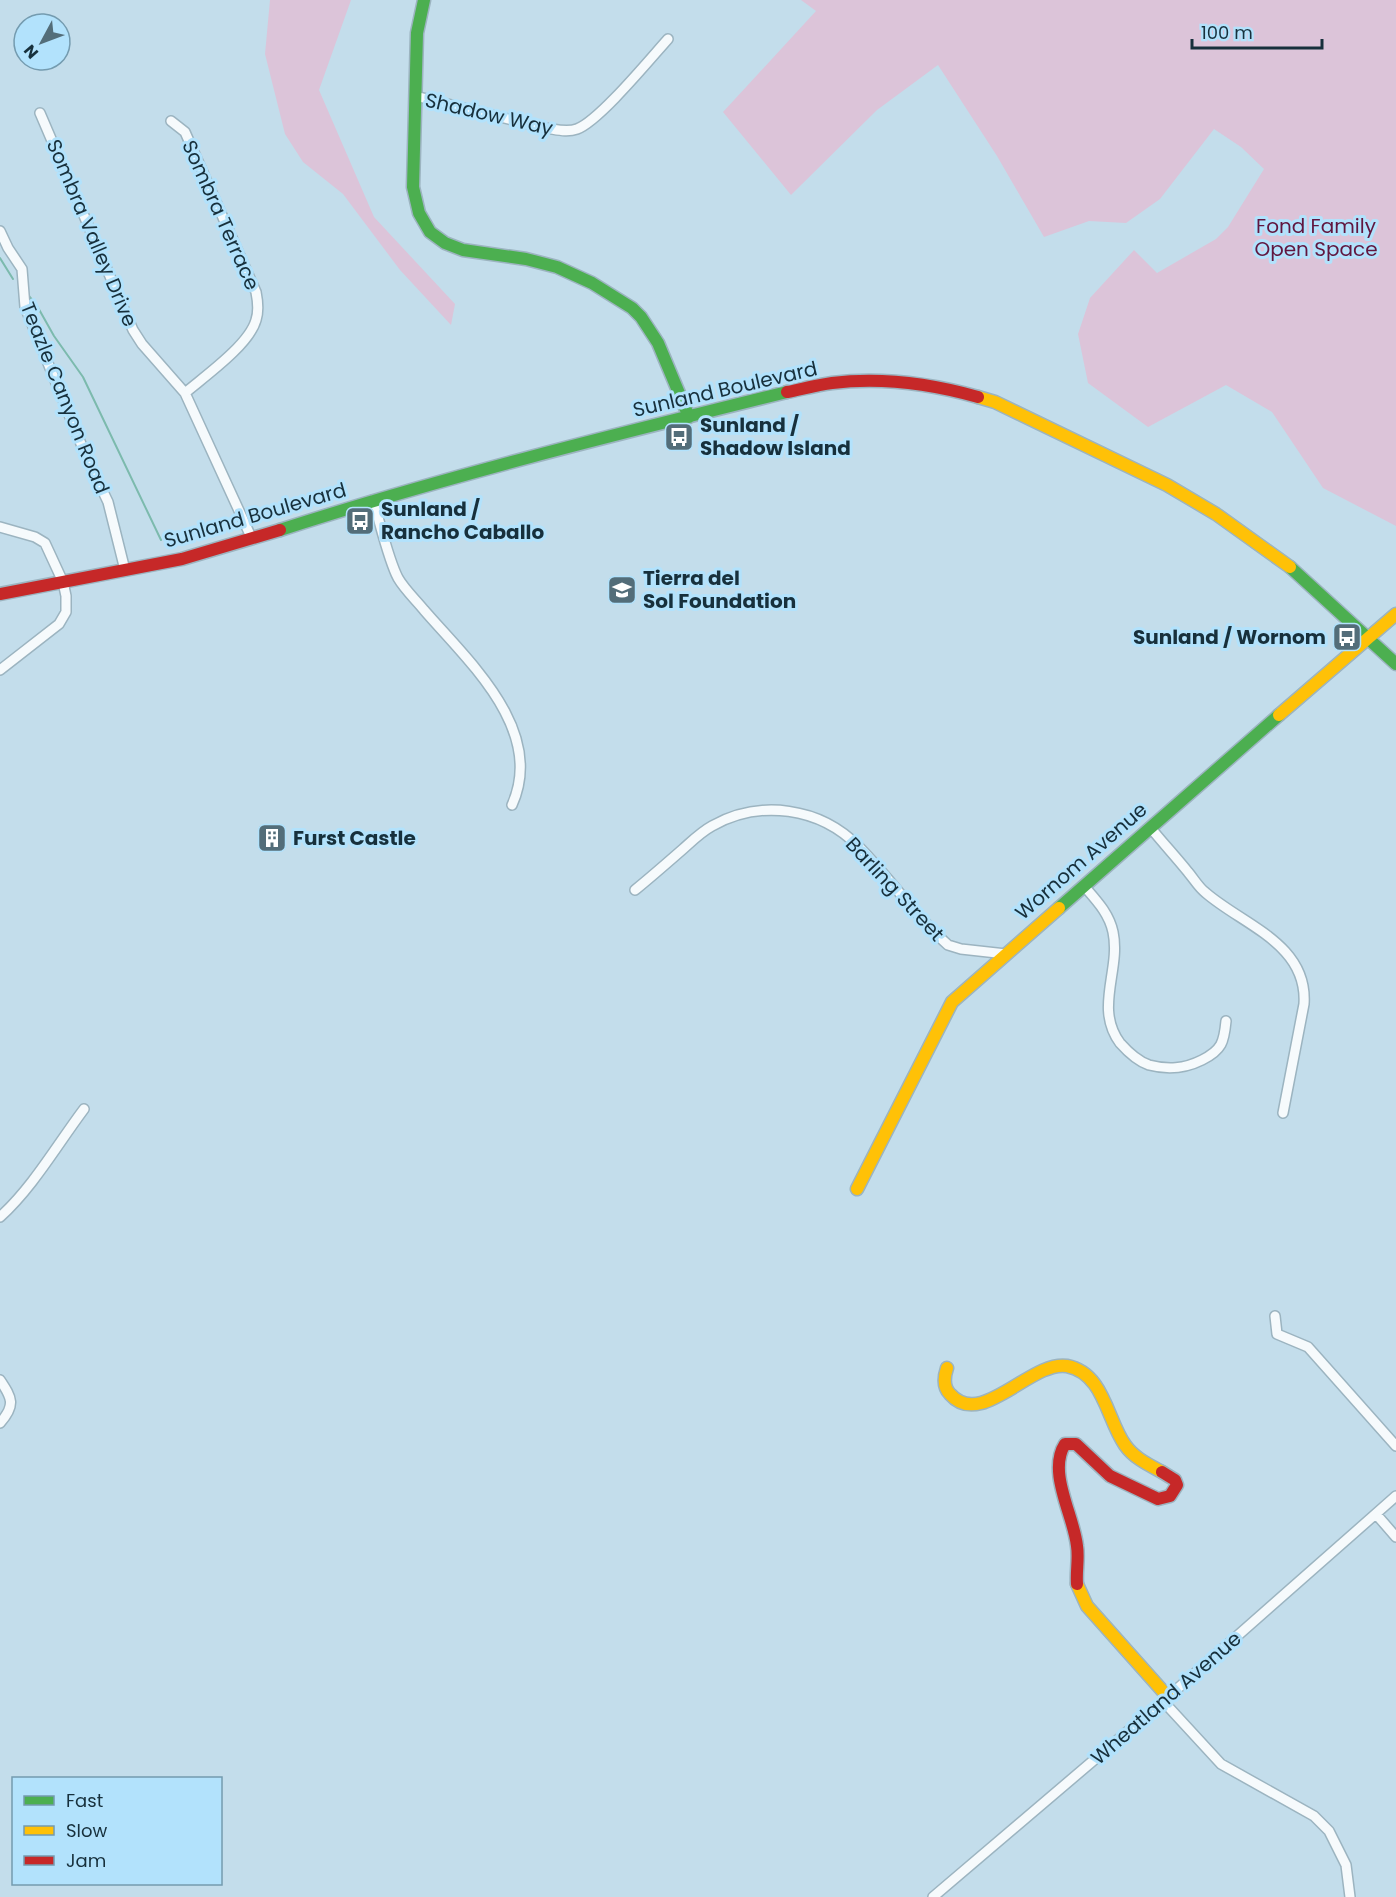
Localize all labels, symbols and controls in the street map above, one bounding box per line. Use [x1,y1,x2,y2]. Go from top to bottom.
north arrow [12,12,72,72]
scale bar [1192,12,1322,50]
text: 100 m [1201,20,1253,45]
text: N [18,39,44,64]
street label: Shadow Way [422,86,556,142]
street label: Sombra Valley Drive [40,135,144,331]
street label: Sombra Terrace [175,136,267,294]
park label: Fond Family Open Space [1254,212,1378,263]
street label: Teazle Canyon Road [14,298,116,498]
street label: Sunland Boulevard [630,354,820,424]
place label: Sunland / Shadow Island [700,411,851,462]
bus stop icon: Sunland / Shadow Island [663,421,695,453]
street label: Sunland Boulevard [161,476,349,554]
place label: Sunland / Rancho Caballo [381,495,544,546]
bus stop icon: Sunland / Rancho Caballo [344,505,376,537]
place label: Tierra del Sol Foundation [643,564,796,615]
school or university icon: Tierra del Sol Foundation [606,574,638,606]
bus stop icon: Sunland / Wornom [1331,621,1363,653]
place label: Sunland / Wornom [1133,623,1326,651]
street label: Wornom Avenue [1009,796,1153,926]
building icon: Furst Castle [256,822,288,854]
place label: Furst Castle [293,824,416,852]
street label: Barling Street [839,831,951,947]
street label: Wheatland Avenue [1085,1625,1247,1771]
legend [12,1777,222,1885]
text: Fast [66,1788,103,1813]
text: Slow [66,1818,108,1843]
text: Jam [66,1848,106,1873]

